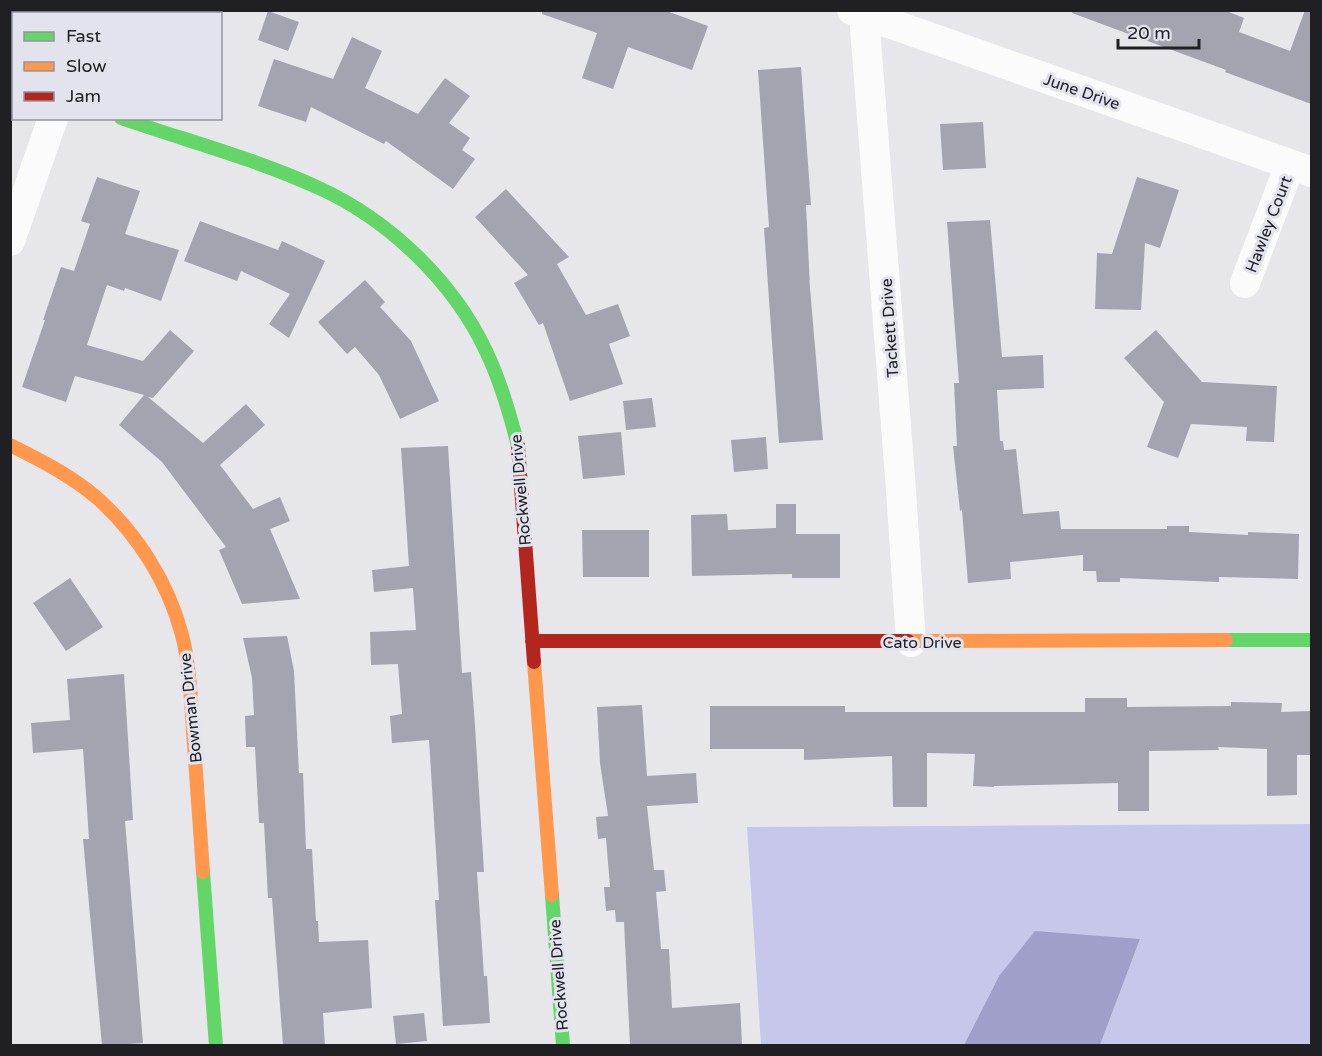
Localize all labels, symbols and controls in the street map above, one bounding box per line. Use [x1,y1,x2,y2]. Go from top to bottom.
legend [12,12,222,120]
scale bar [1118,12,1199,50]
text: 20 m [1127,22,1171,44]
text: Fast [66,25,101,47]
text: Slow [66,55,107,77]
street label: June Drive [1041,70,1123,114]
text: Jam [66,85,101,107]
street label: Hawley Court [1241,173,1297,276]
street label: Tackett Drive [877,278,903,378]
street label: Rockwell Drive [506,433,536,546]
street label: Cato Drive [882,633,962,653]
street label: Bowman Drive [175,652,207,764]
street label: Rockwell Drive [545,919,573,1031]

